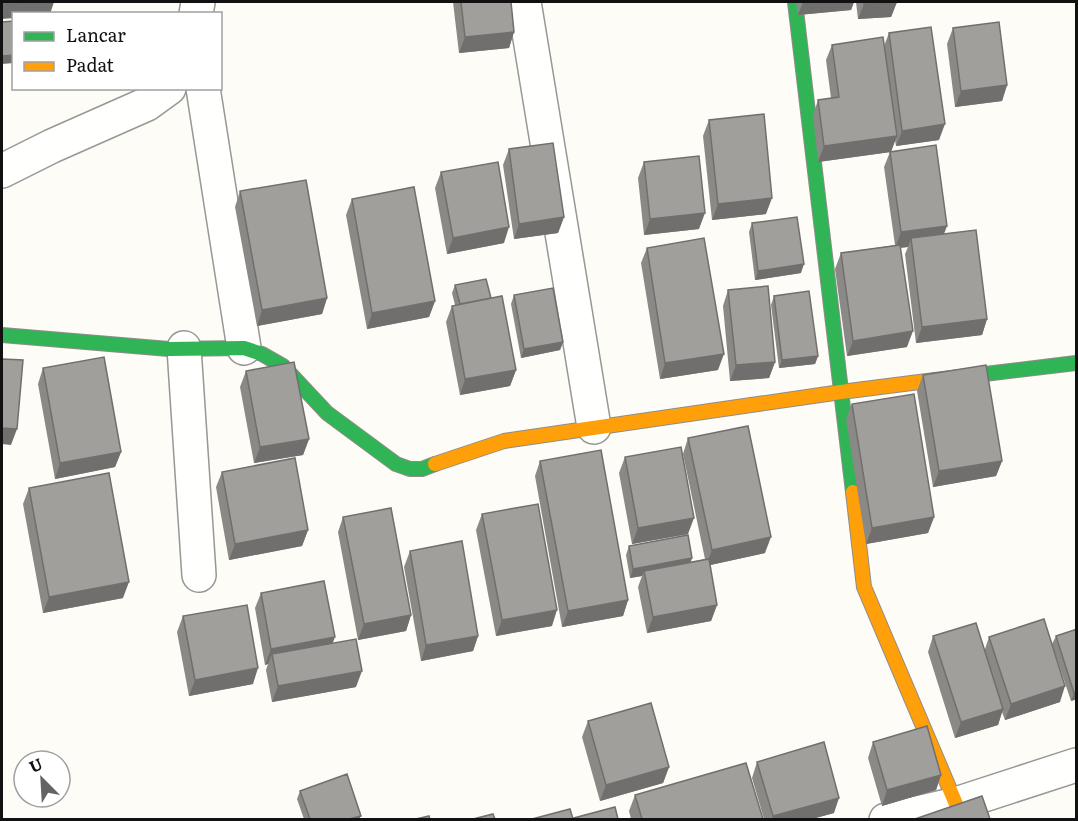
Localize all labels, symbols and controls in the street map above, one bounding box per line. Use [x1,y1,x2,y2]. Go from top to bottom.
legend [12,12,222,90]
text: Lancar [66,21,126,48]
text: Padat [66,51,115,78]
north arrow [12,749,72,809]
text: U [25,751,47,778]

